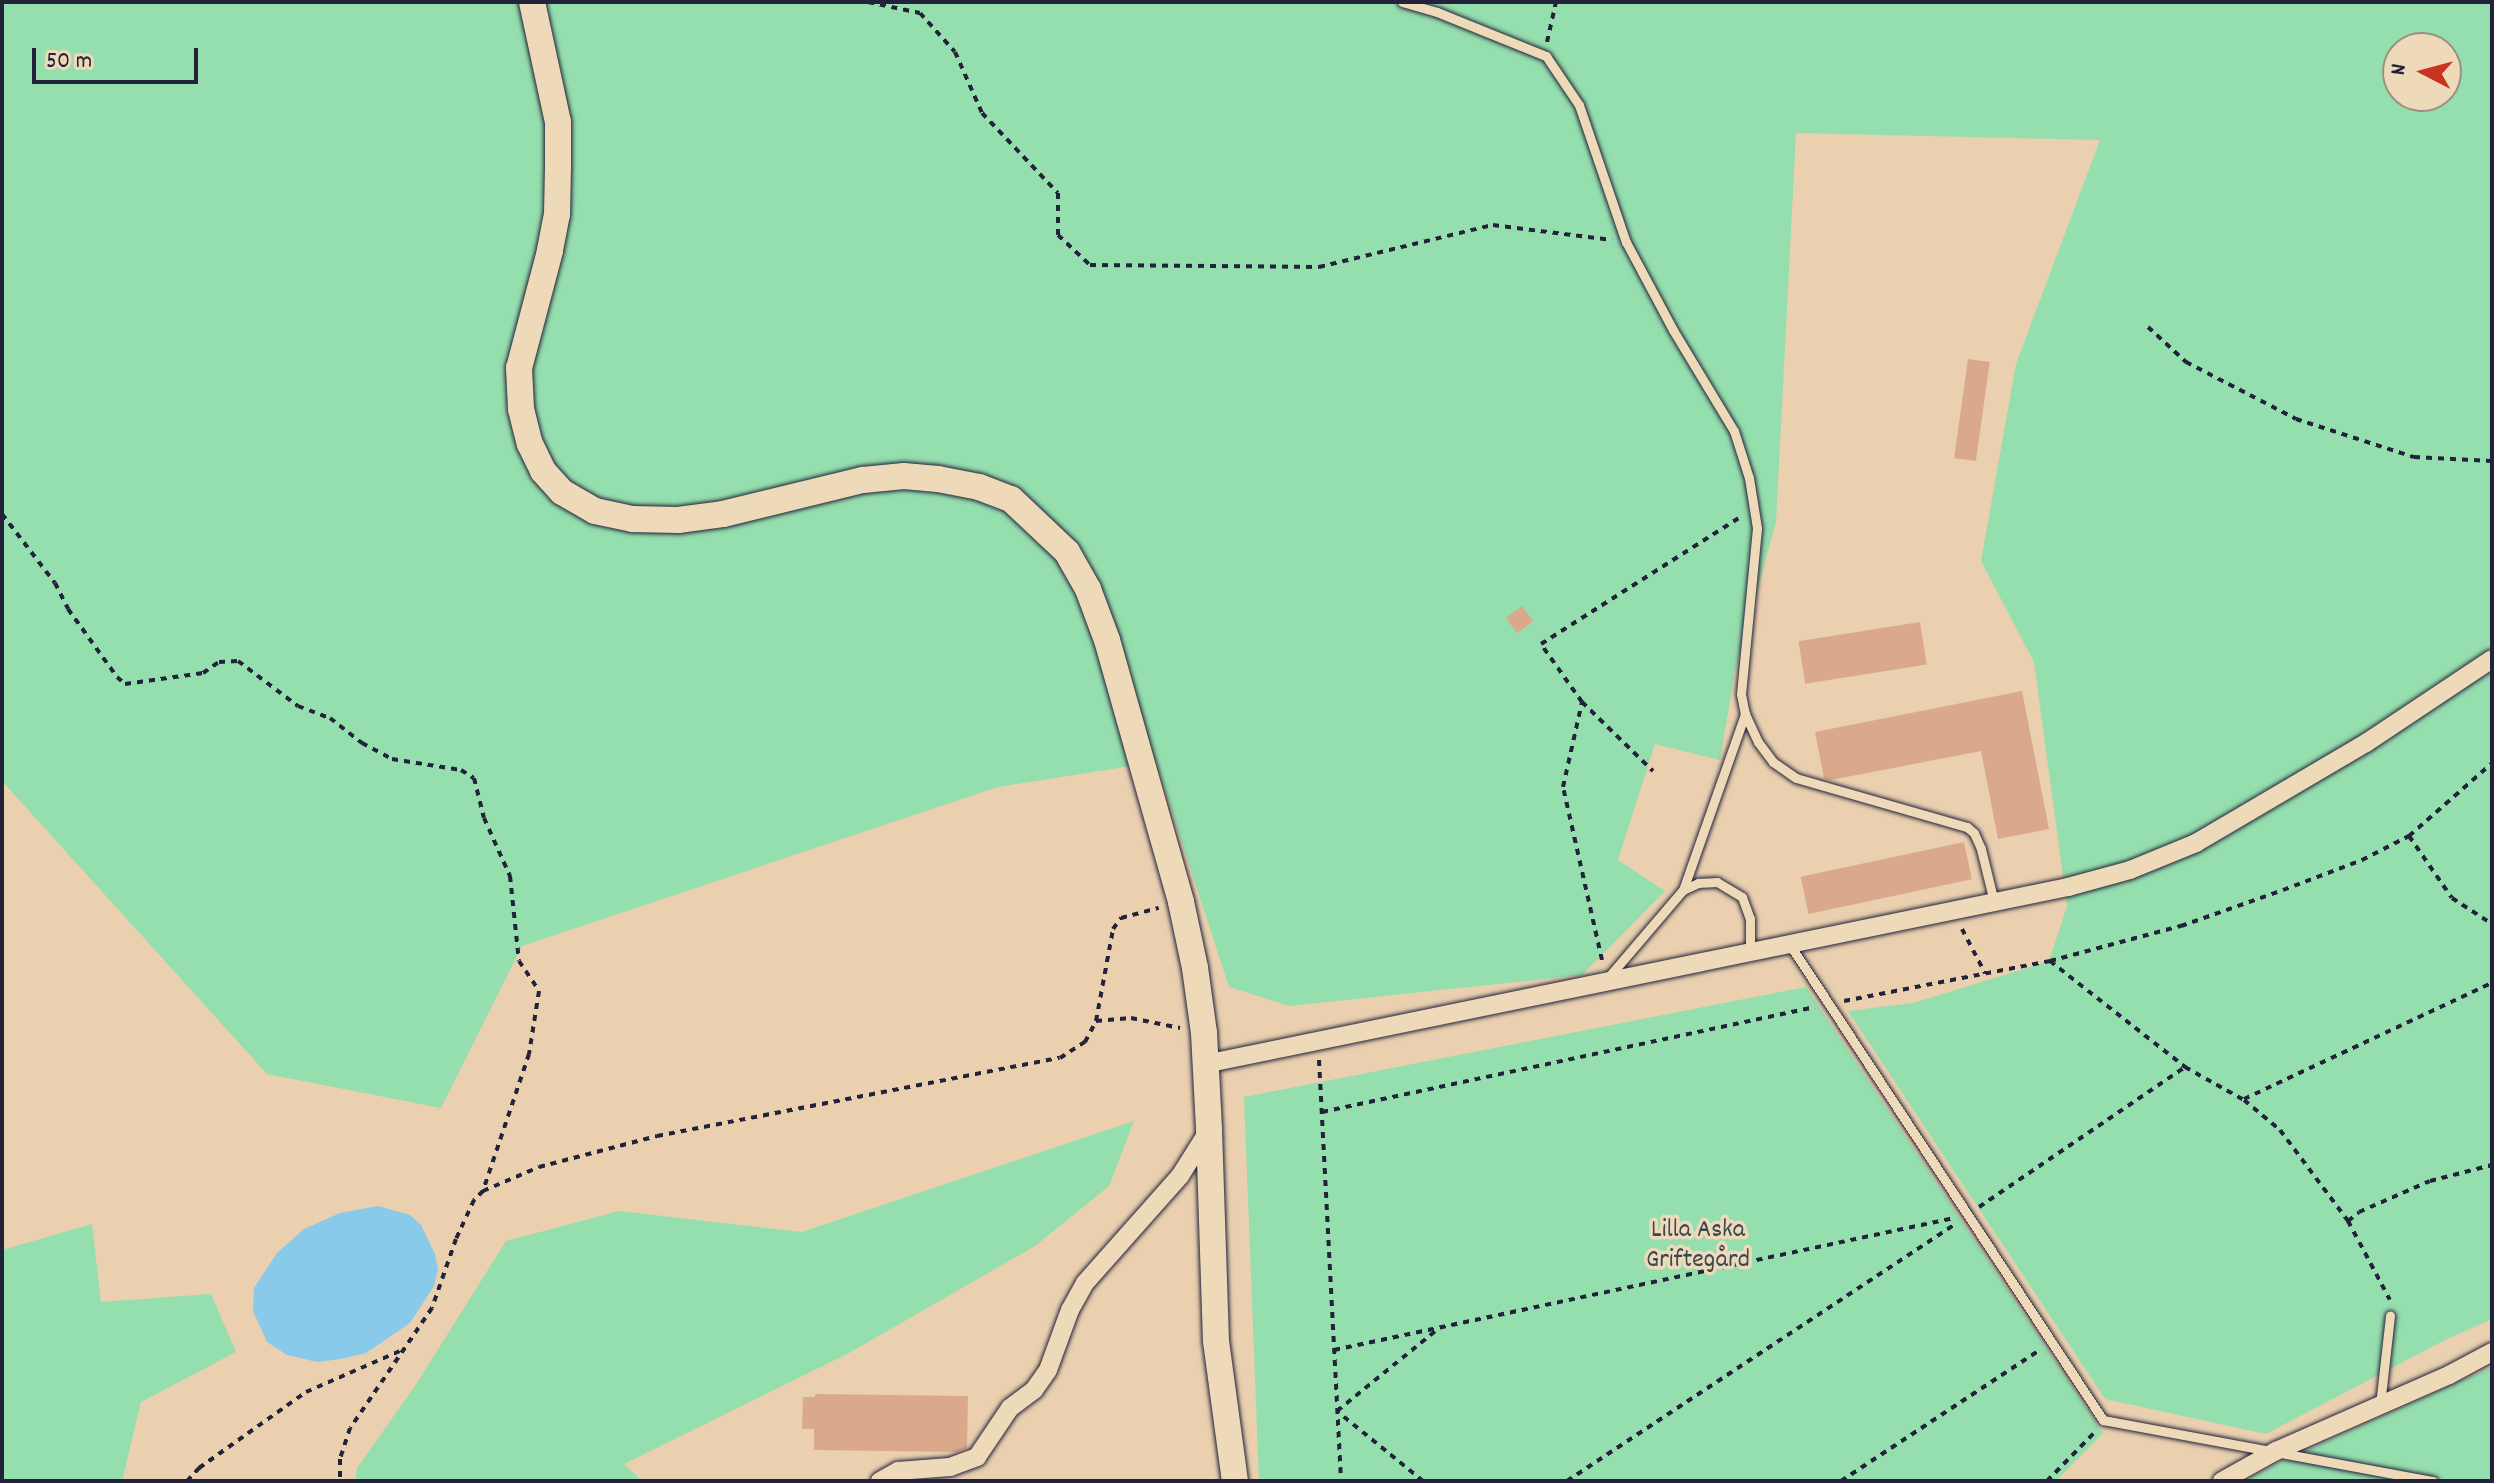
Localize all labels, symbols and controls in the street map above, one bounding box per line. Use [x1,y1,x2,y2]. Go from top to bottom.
scale bar [36,32,202,82]
north arrow [2382,32,2462,112]
text: 50 m [46,45,92,79]
text: N [2384,63,2416,77]
park label: Lilla Aska Griftegård [1646,1215,1750,1276]

